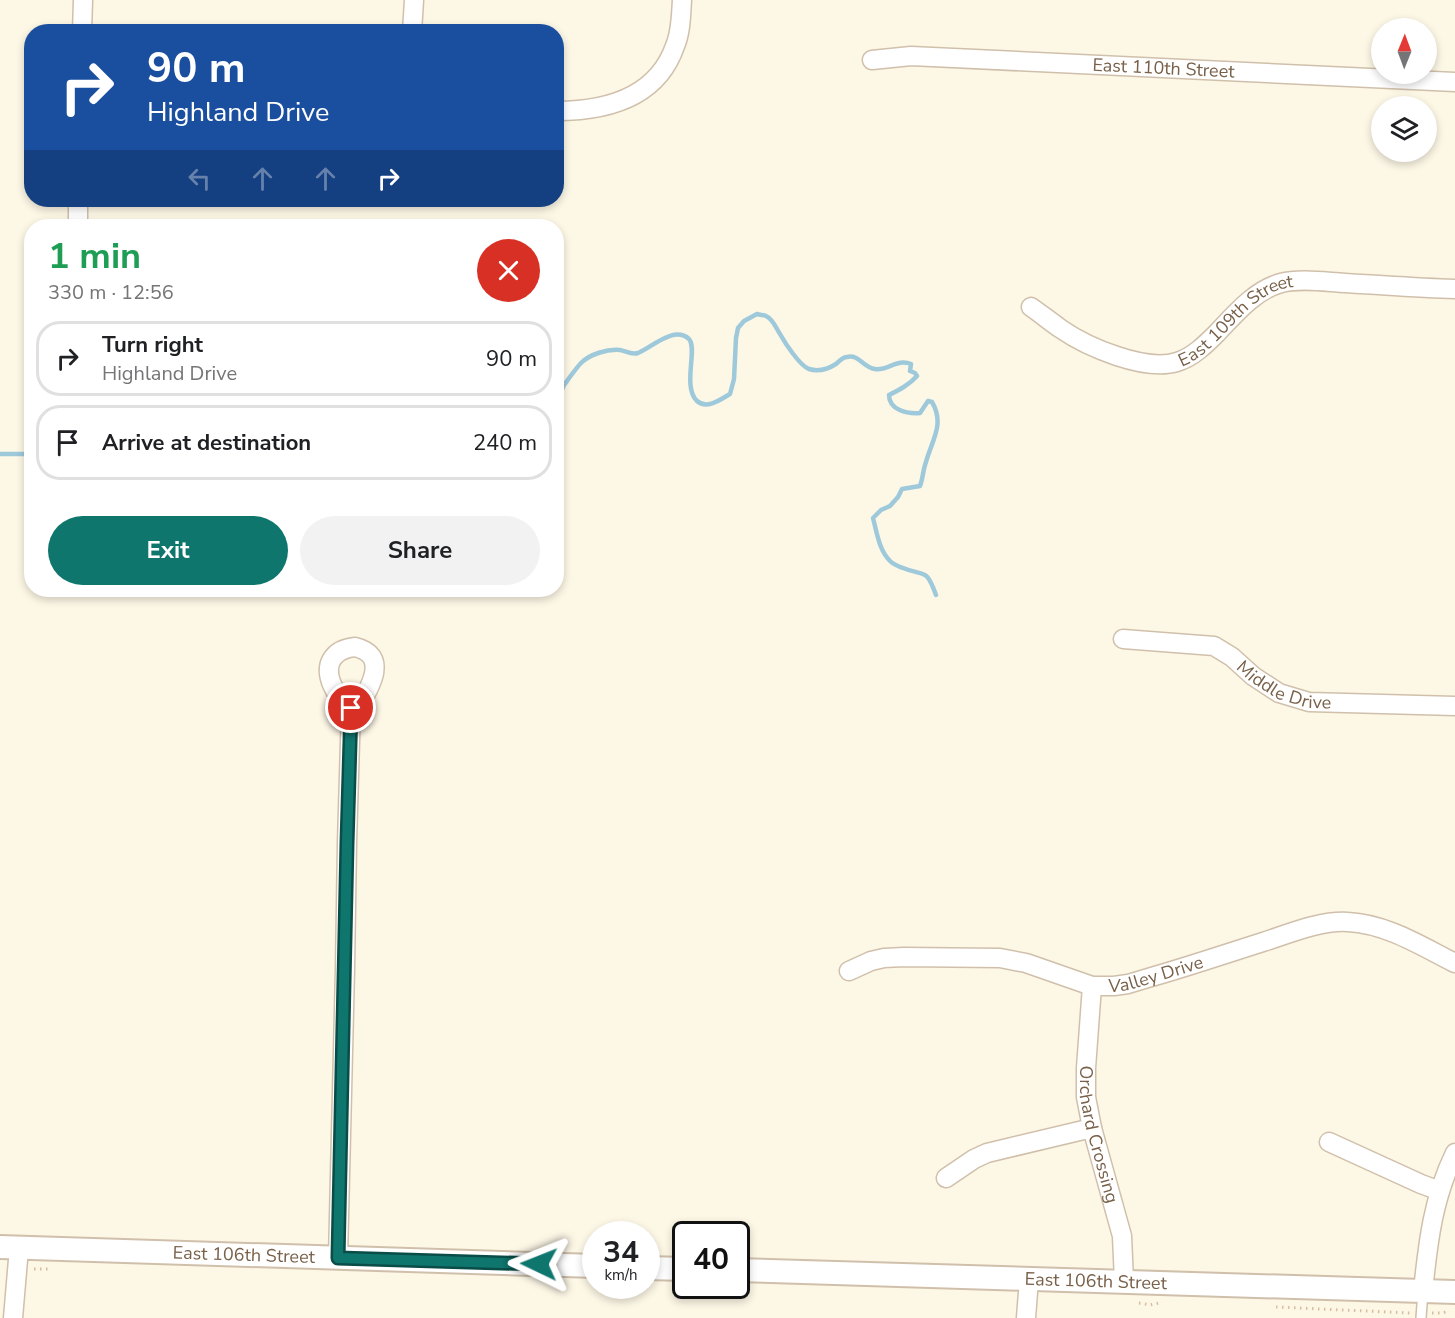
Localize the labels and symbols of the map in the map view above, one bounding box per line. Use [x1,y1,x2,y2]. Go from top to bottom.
north arrow [1371,18,1437,84]
street label: East 110th Street [1092,53,1236,83]
street label: East 109th Street [1174,269,1295,372]
street label: Middle Drive [1232,655,1332,715]
pin [325,682,376,733]
street label: Valley Drive [1107,950,1206,998]
street label: Orchard Crossing [1074,1065,1124,1206]
speed limit sign: 40 [672,1221,750,1299]
position arrow [507,1232,571,1296]
street label: East 106th Street [172,1241,316,1269]
street label: East 106th Street [1024,1267,1168,1295]

